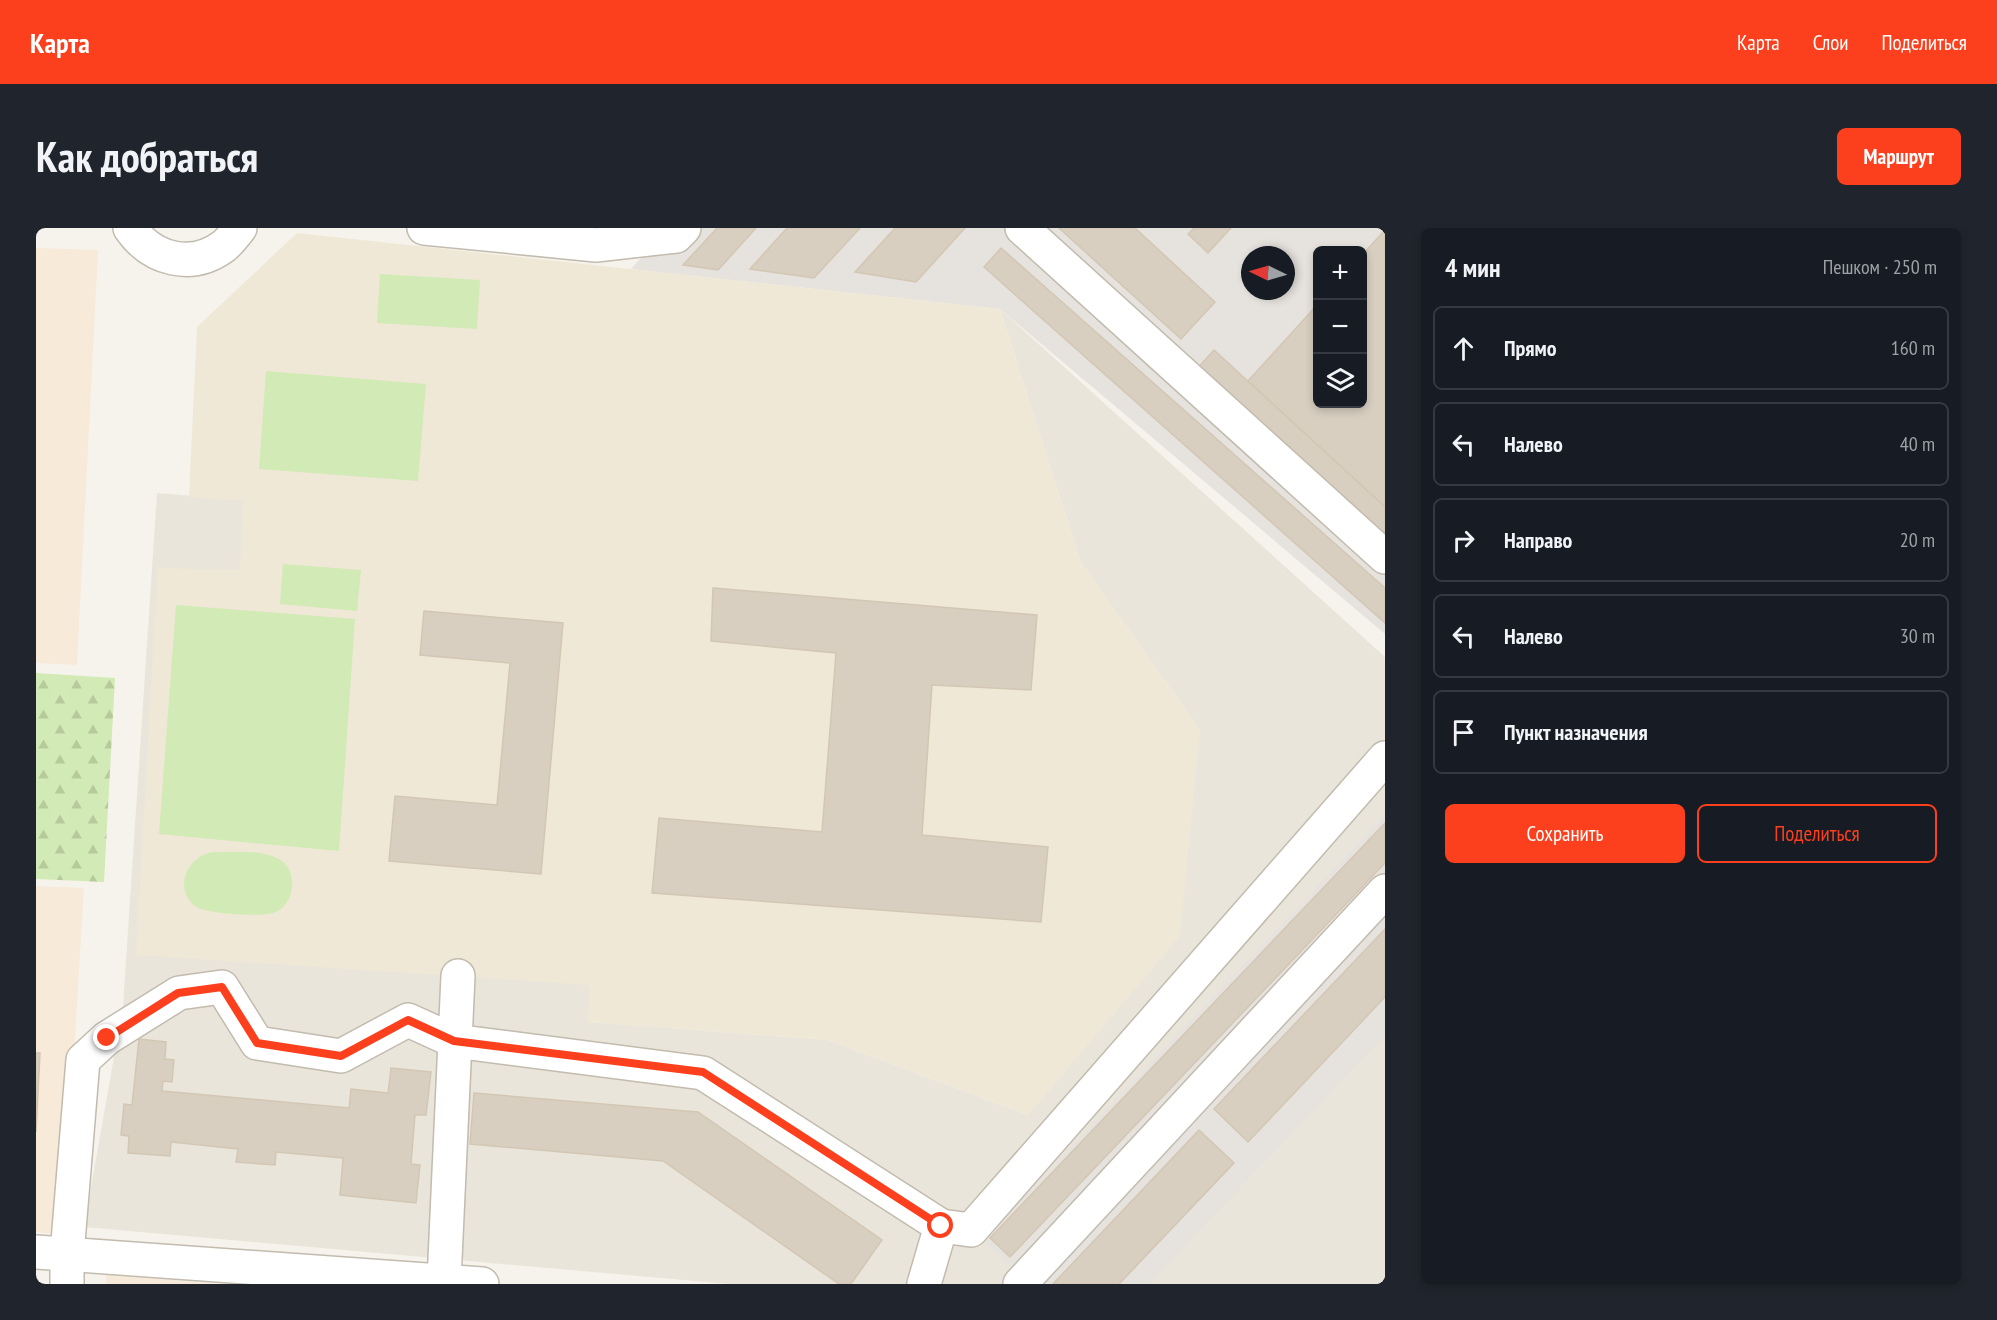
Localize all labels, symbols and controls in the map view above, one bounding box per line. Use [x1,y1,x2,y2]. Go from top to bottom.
text: Карта [30,24,90,61]
text: Карта [1737,29,1780,56]
text: Слои [1813,29,1848,56]
text: Поделиться [1881,29,1967,56]
button: Маршрут [1837,128,1961,185]
text: Как добраться [36,129,258,184]
north arrow [1241,246,1295,300]
map controls [1313,246,1367,408]
button: + [1313,246,1367,300]
text: 4 мин [1445,251,1500,284]
text: Пешком · 250 m [1823,254,1937,280]
button: − [1313,300,1367,354]
icon: ahead [1447,332,1480,365]
text: Прямо [1504,334,1557,362]
text: 160 m [1891,335,1935,361]
button: layers [1313,354,1367,408]
icon: left [1447,428,1480,461]
text: Налево [1504,430,1563,458]
text: 40 m [1900,431,1935,457]
icon: right [1447,524,1480,557]
text: Направо [1504,526,1572,554]
text: 20 m [1900,527,1935,553]
icon: left [1447,620,1480,653]
text: Налево [1504,622,1563,650]
text: 30 m [1900,623,1935,649]
icon: arrive [1447,716,1480,749]
text: Пункт назначения [1504,718,1648,746]
button: Сохранить [1445,804,1685,863]
button: Поделиться [1697,804,1937,863]
route end [93,1024,119,1050]
route start [927,1212,953,1238]

